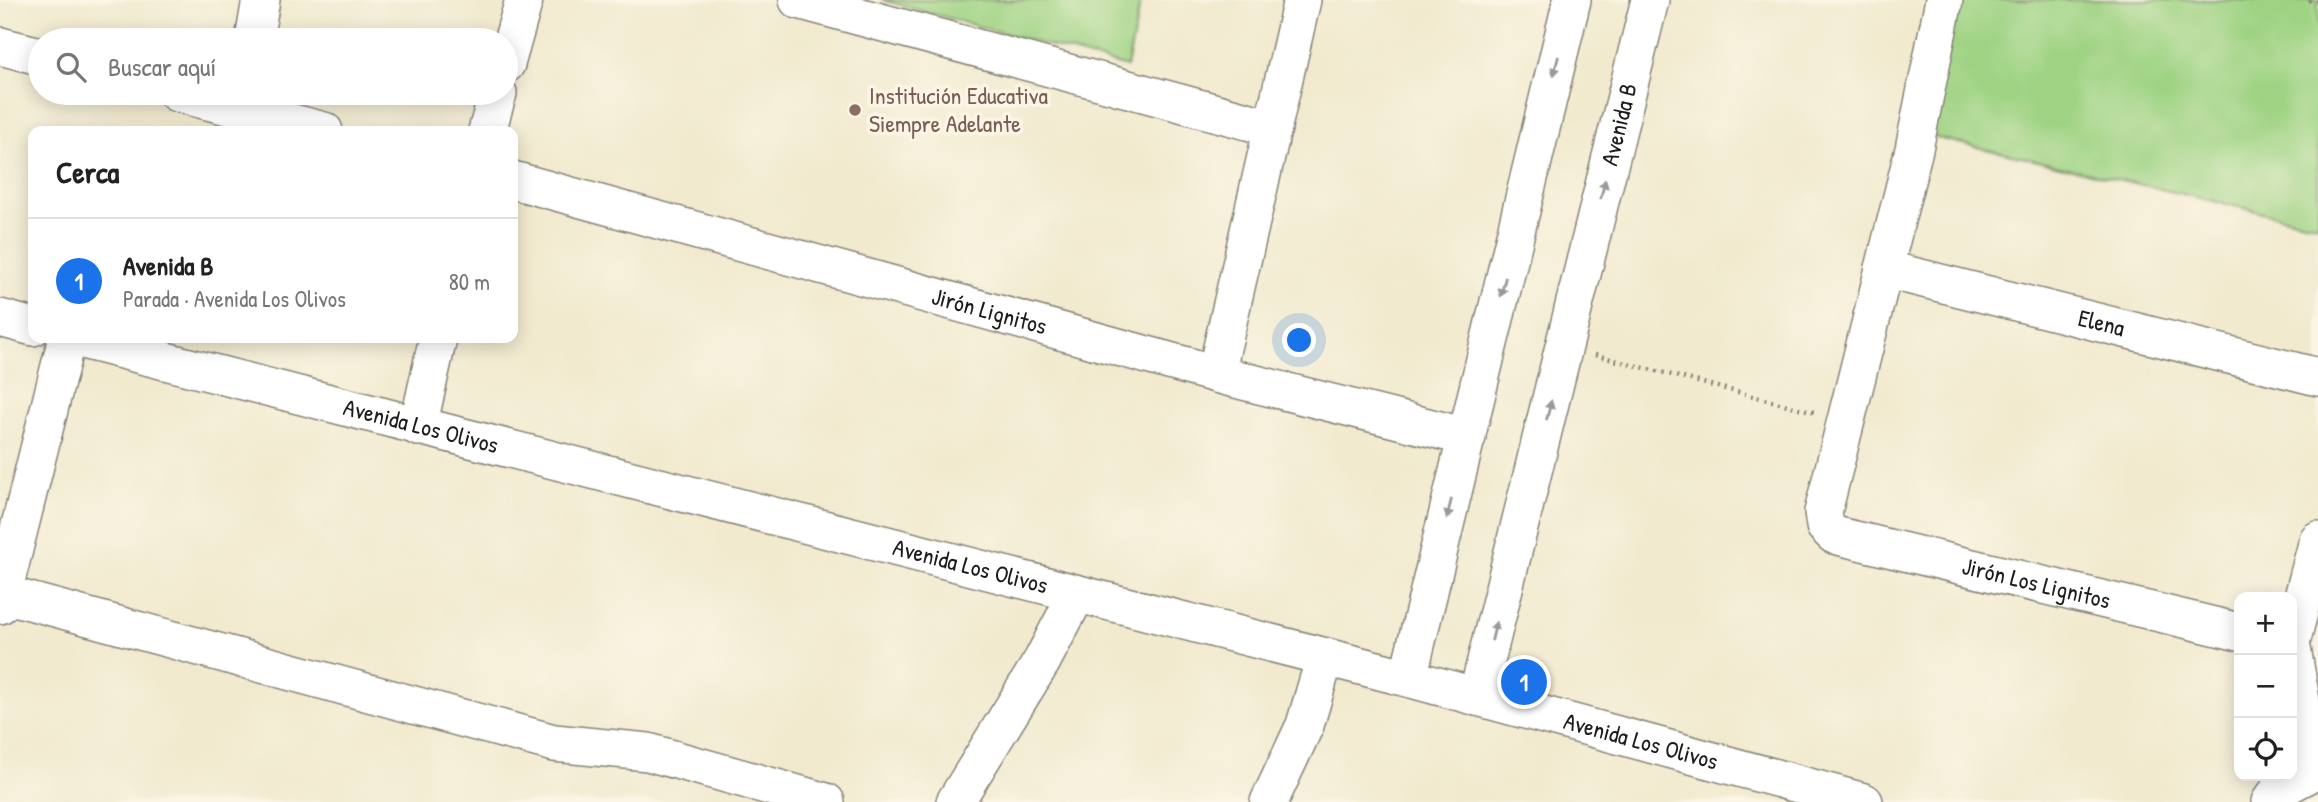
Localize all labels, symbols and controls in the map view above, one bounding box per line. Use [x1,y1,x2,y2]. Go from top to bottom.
search box [28,28,518,105]
icon: search [52,48,90,86]
text: Buscar aquí [108,49,216,84]
one-way arrow [1551,55,1562,77]
place label: Institución Educativa Siempre Adelante [869,79,1048,139]
street label: Avenida B [1593,80,1644,169]
marker: Institución Educativa Siempre Adelante [847,102,863,118]
text: Cerca [56,152,119,192]
one-way arrow [1598,178,1609,200]
text: Avenida B [123,248,214,283]
text: 1 [75,266,83,297]
text: 80 m [449,266,490,297]
one-way arrow [1497,277,1508,299]
street label: Jirón Lignitos [928,279,1051,342]
text: Parada · Avenida Los Olivos [123,283,346,314]
street label: Elena [2075,301,2128,343]
your location [1282,323,1316,357]
street label: Avenida Los Olivos [340,390,502,460]
one-way arrow [1544,399,1555,421]
one-way arrow [1444,498,1455,520]
street label: Avenida Los Olivos [890,530,1051,600]
street label: Jirón Los Lignitos [1959,549,2114,616]
map controls [2234,592,2297,781]
button: + [2234,592,2297,655]
one-way arrow [1489,619,1500,641]
button: − [2234,655,2297,718]
pin: 1 [1501,656,1547,708]
street label: Avenida Los Olivos [1560,704,1722,777]
button: locate [2234,718,2297,781]

